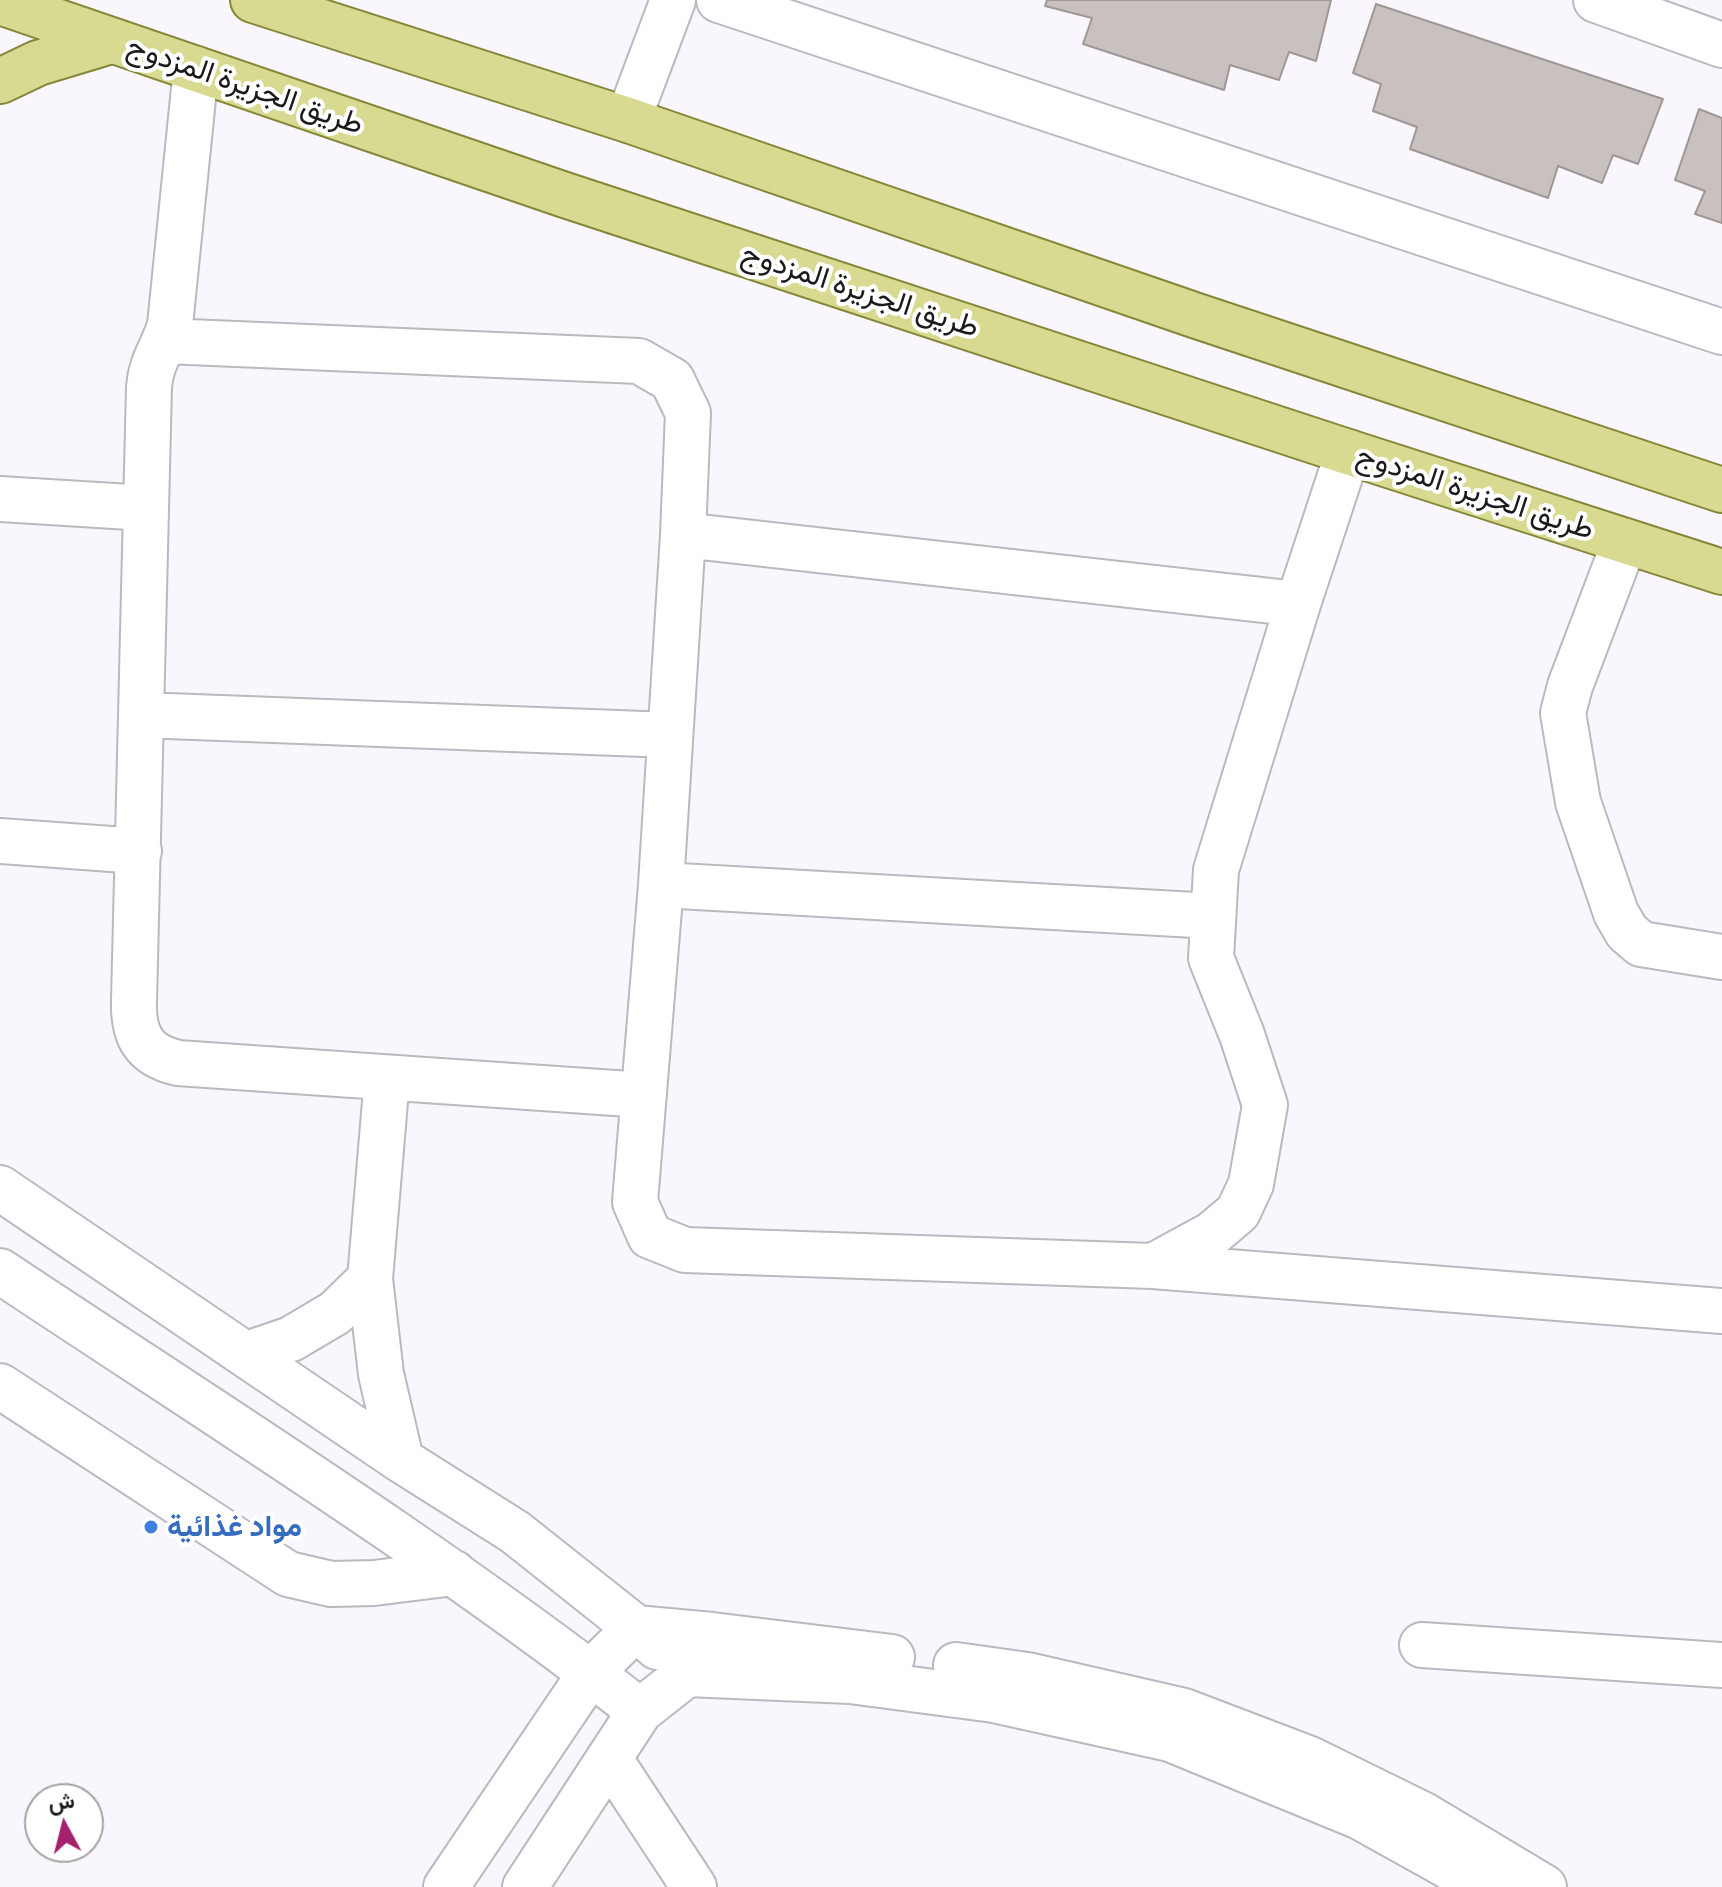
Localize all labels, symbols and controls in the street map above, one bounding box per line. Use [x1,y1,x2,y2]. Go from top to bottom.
street label: طريق الجزيرة المزدوج [122,29,368,143]
street label: طريق الجزيرة المزدوج [737,236,983,346]
street label: طريق الجزيرة المزدوج [1352,438,1598,548]
place label: مواد غذائية [167,1509,302,1545]
marker: مواد غذائية [142,1518,160,1536]
north arrow [24,1783,104,1863]
text: ش [46,1786,76,1817]

